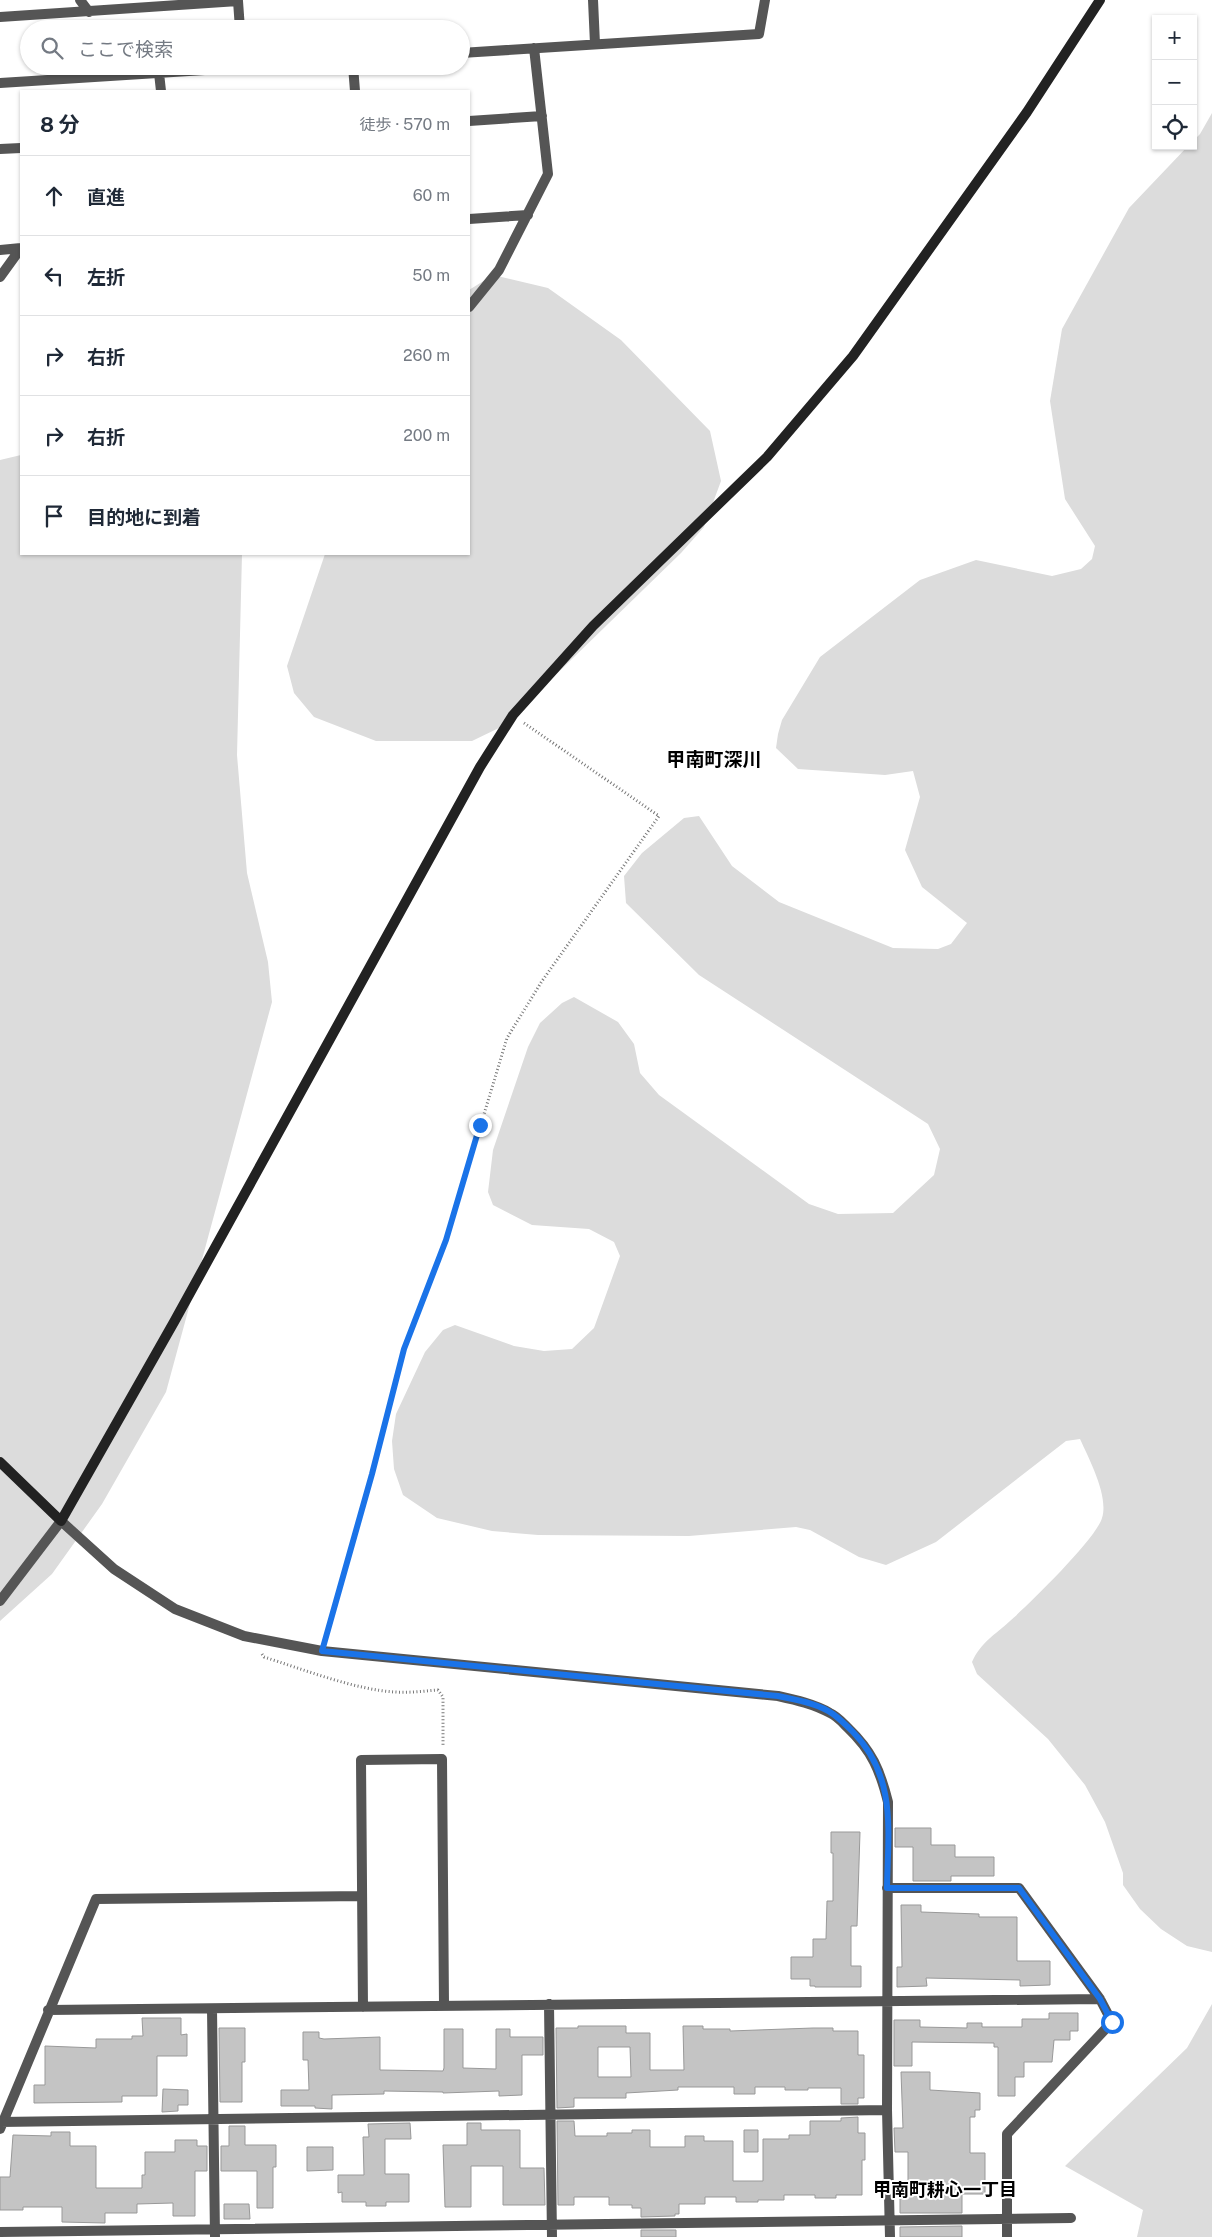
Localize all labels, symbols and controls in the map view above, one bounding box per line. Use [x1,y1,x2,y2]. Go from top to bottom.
map controls [1152,15,1197,150]
button: + [1152,15,1197,60]
search box [20,20,470,75]
icon: search [38,34,66,62]
text: ここで検索 [78,38,173,60]
button: − [1152,60,1197,105]
button: locate [1152,105,1197,150]
text: 8 分 [40,112,80,137]
text: 徒歩 · 570 m [360,115,450,134]
icon: ahead [40,182,68,210]
text: 直進 [87,186,125,208]
text: 60 m [413,186,450,205]
icon: left [40,262,68,290]
text: 左折 [87,266,125,288]
text: 50 m [412,266,450,285]
icon: right [40,342,68,370]
text: 右折 [87,346,125,368]
text: 260 m [403,346,450,365]
icon: right [40,422,68,450]
text: 右折 [87,426,125,448]
text: 200 m [403,426,450,445]
icon: arrive [40,502,68,530]
text: 目的地に到着 [87,506,201,528]
district label: 甲南町深川 [666,748,762,770]
route end [469,1114,492,1137]
route start [1101,2011,1124,2034]
district label: 甲南町耕心一丁目 [873,2179,1017,2200]

